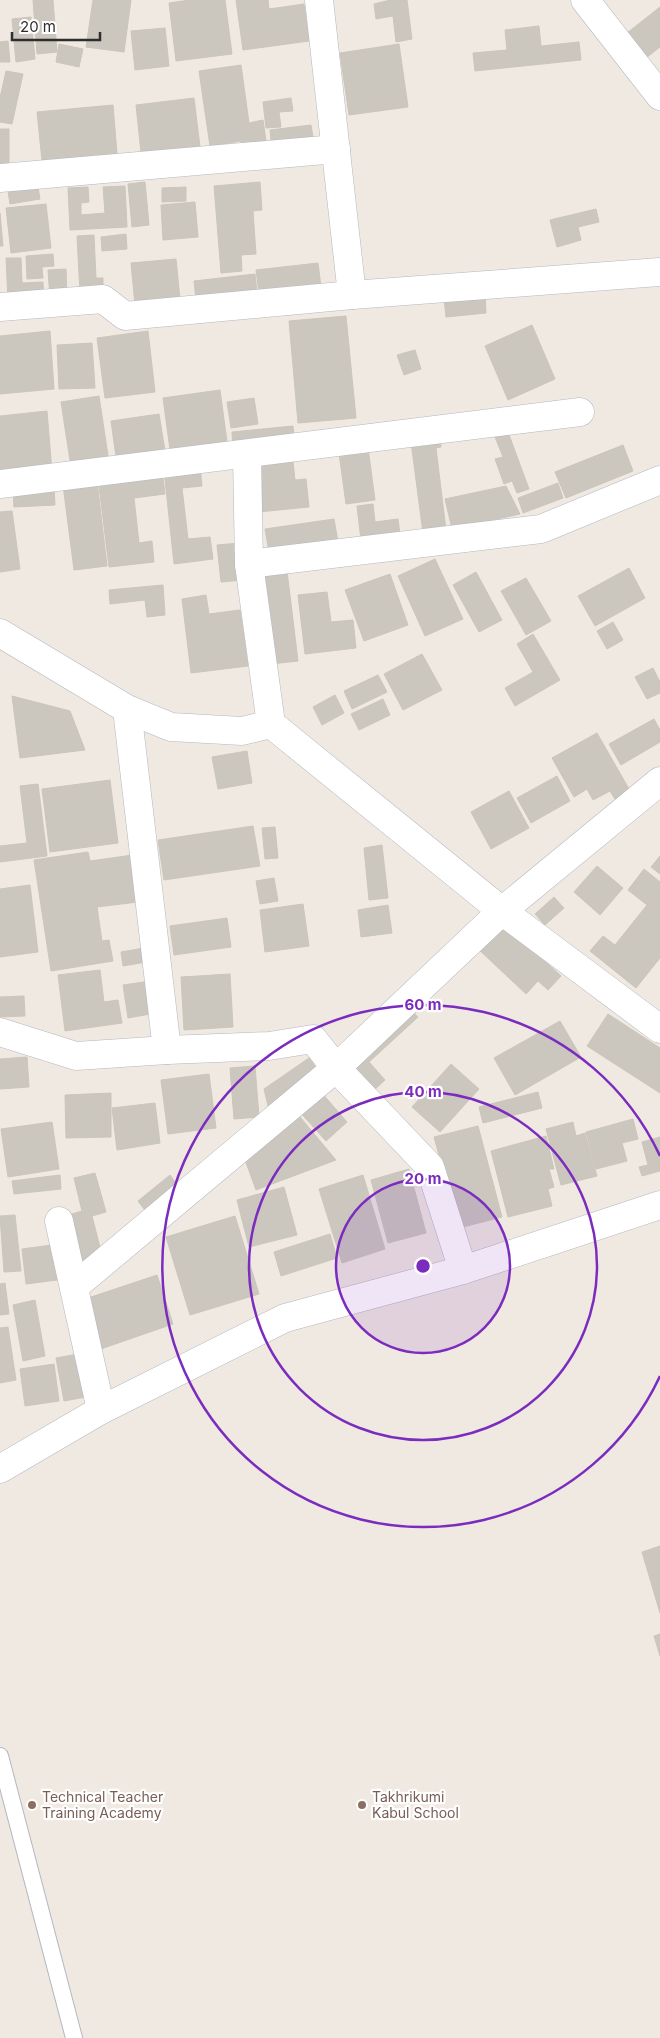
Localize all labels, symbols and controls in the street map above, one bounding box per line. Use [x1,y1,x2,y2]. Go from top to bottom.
scale bar [12,10,100,42]
text: 20 m [20,17,56,36]
text: 60 m [404,995,442,1014]
text: 40 m [404,1082,442,1101]
text: 20 m [405,1169,441,1188]
centre of rings [414,1257,432,1275]
place label: Technical Teacher Training Academy [42,1788,163,1821]
place label: Takhrikumi Kabul School [372,1788,459,1821]
marker: Technical Teacher Training Academy [26,1799,38,1811]
marker: Takhrikumi Kabul School [356,1799,368,1811]

